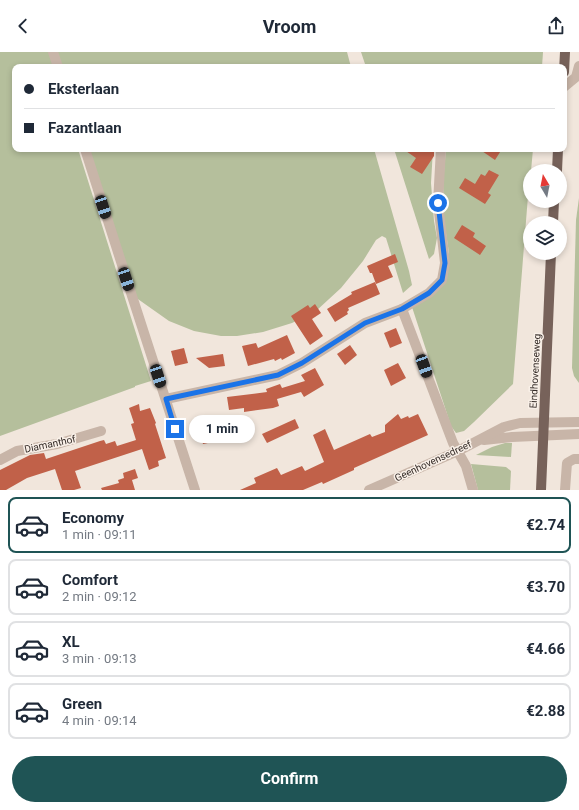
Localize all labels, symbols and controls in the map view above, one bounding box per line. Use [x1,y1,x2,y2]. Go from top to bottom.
icon: back [12,15,34,37]
icon: share [545,15,567,37]
text: Vroom [263,16,316,37]
text: Eksterlaan [48,80,119,98]
text: Fazantlaan [48,119,122,137]
north arrow [523,164,567,208]
map controls [523,164,567,260]
car [94,194,112,220]
route start [429,194,447,212]
button: layers [523,216,567,260]
car [117,266,135,292]
street label: Eindhovenseweg [528,333,542,409]
car [414,353,434,379]
car [149,363,167,389]
callout: 1 min [189,415,255,443]
route end [166,420,184,438]
text: 1 min [206,421,238,436]
street label: Diamanthof [23,433,77,455]
street label: Geenhovensedreef [393,438,473,484]
icon: car [14,507,50,543]
text: Economy [62,509,124,527]
text: €2.74 [526,516,565,534]
text: 1 min · 09:11 [62,527,137,542]
icon: car [14,569,50,605]
text: Comfort [62,571,118,589]
text: €3.70 [526,578,565,596]
text: 2 min · 09:12 [62,589,137,604]
icon: car [14,631,50,667]
text: XL [62,633,80,651]
text: €4.66 [526,640,565,658]
text: 3 min · 09:13 [62,651,137,666]
icon: car [14,693,50,729]
text: Green [62,695,102,713]
text: €2.88 [526,702,565,720]
text: 4 min · 09:14 [62,713,137,728]
button: Confirm [12,756,567,802]

